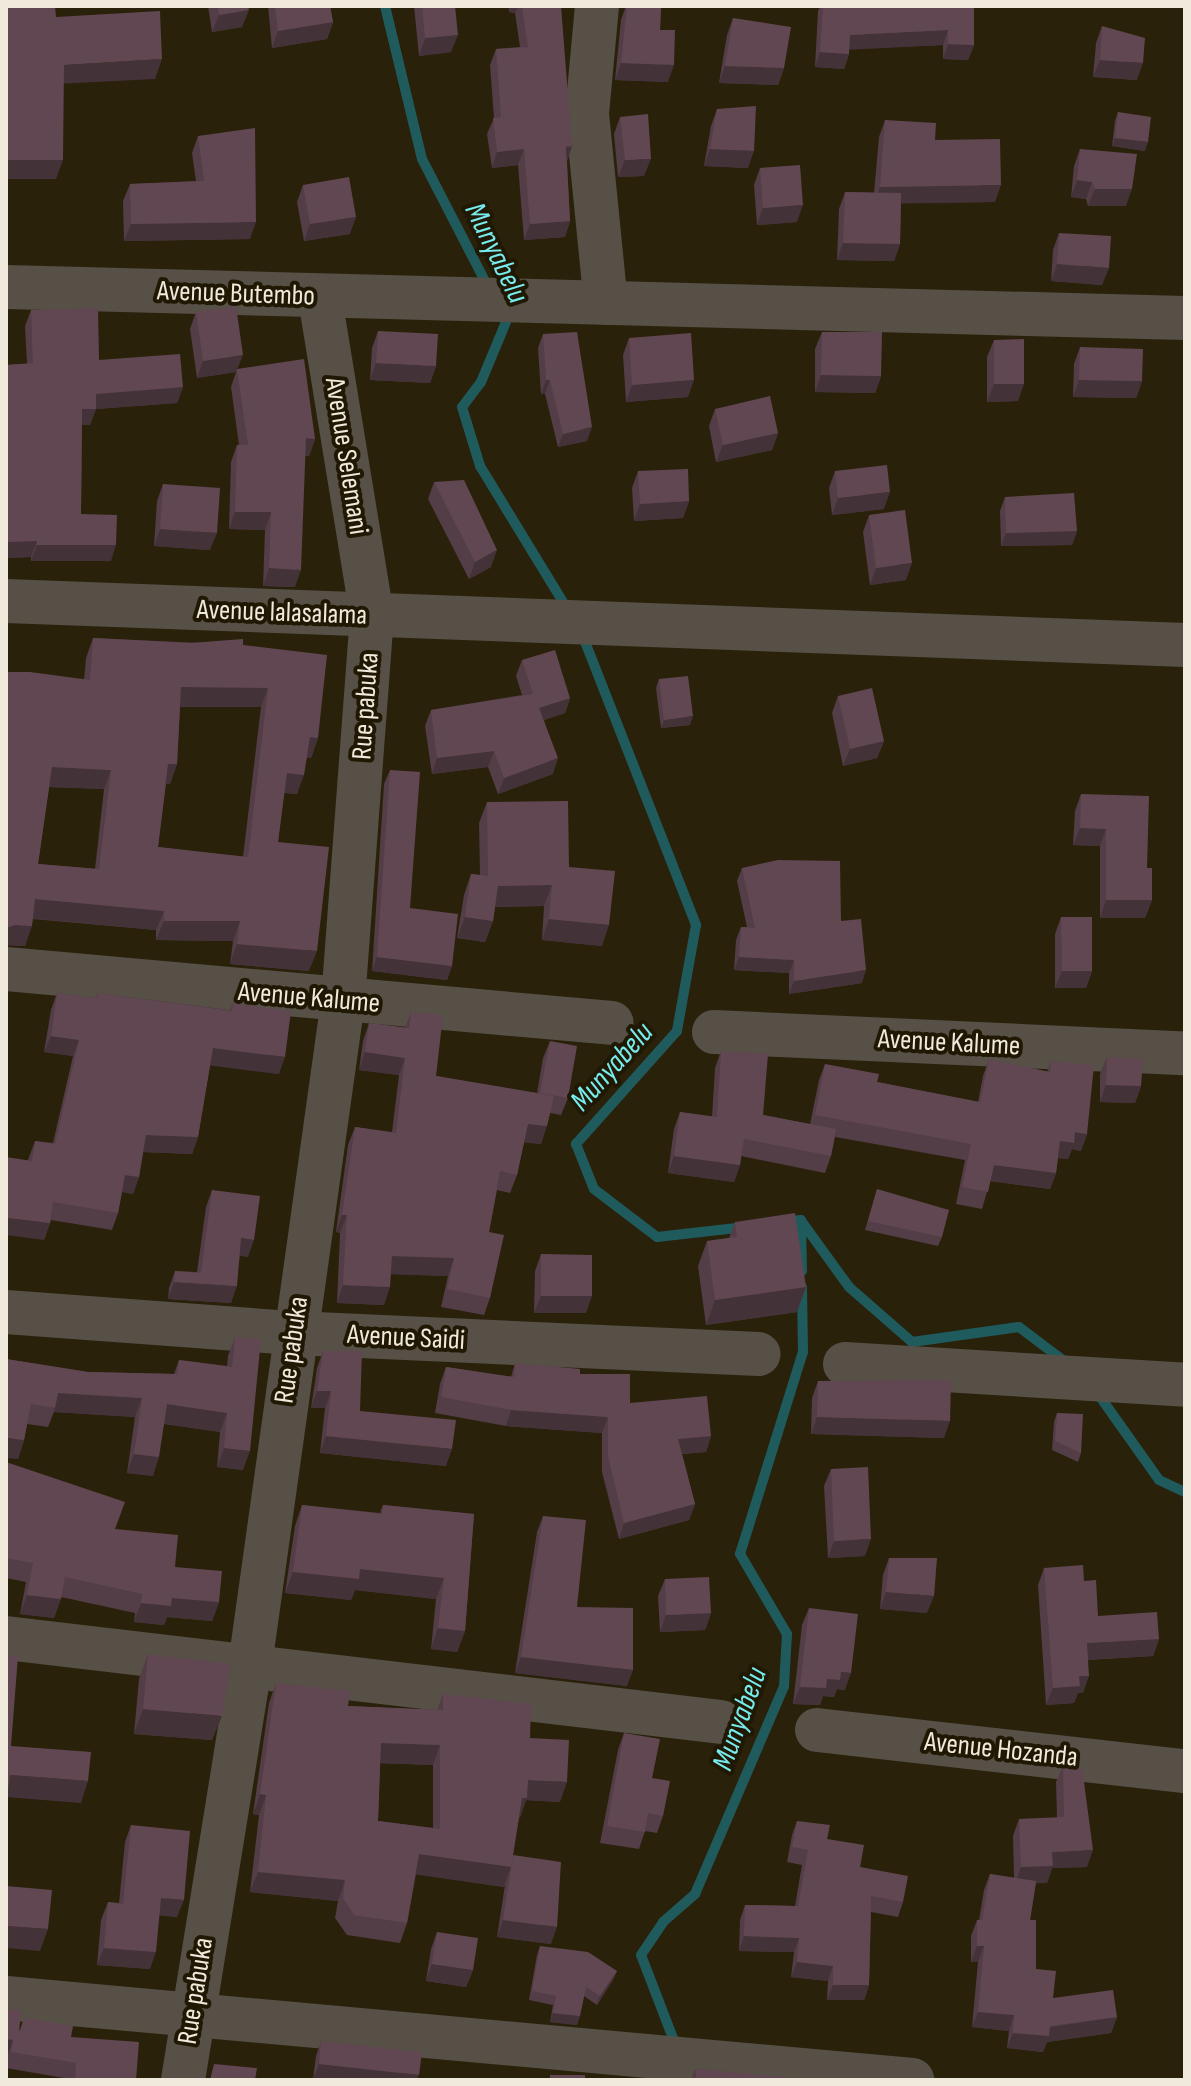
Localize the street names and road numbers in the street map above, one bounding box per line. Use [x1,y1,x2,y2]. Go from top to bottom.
street label: Avenue Butembo [157,274,315,314]
street label: Avenue Selemani [317,375,375,537]
street label: Avenue lalasalama [196,593,368,633]
street label: Rue pabuka [345,651,387,761]
street label: Avenue Kalume [237,975,381,1021]
street label: Avenue Kalume [877,1022,1021,1064]
street label: Rue pabuka [268,1294,316,1406]
street label: Avenue Saidi [346,1318,466,1358]
street label: Avenue Hozanda [923,1725,1079,1775]
street label: Rue pabuka [171,1935,221,2047]

